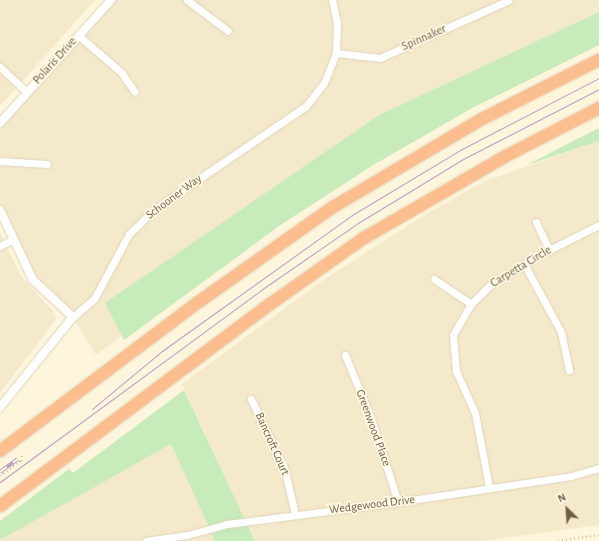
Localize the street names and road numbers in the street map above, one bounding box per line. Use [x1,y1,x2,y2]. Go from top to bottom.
street label: Spinnaker [400,22,448,54]
street label: Polaris Drive [30,35,80,87]
street label: Schooner Way [143,171,205,223]
street label: Carpetta Circle [488,243,554,291]
street label: Greenwood Place [352,388,394,468]
street label: Bancroft Court [252,410,292,478]
street label: Wedgewood Drive [328,493,416,517]

